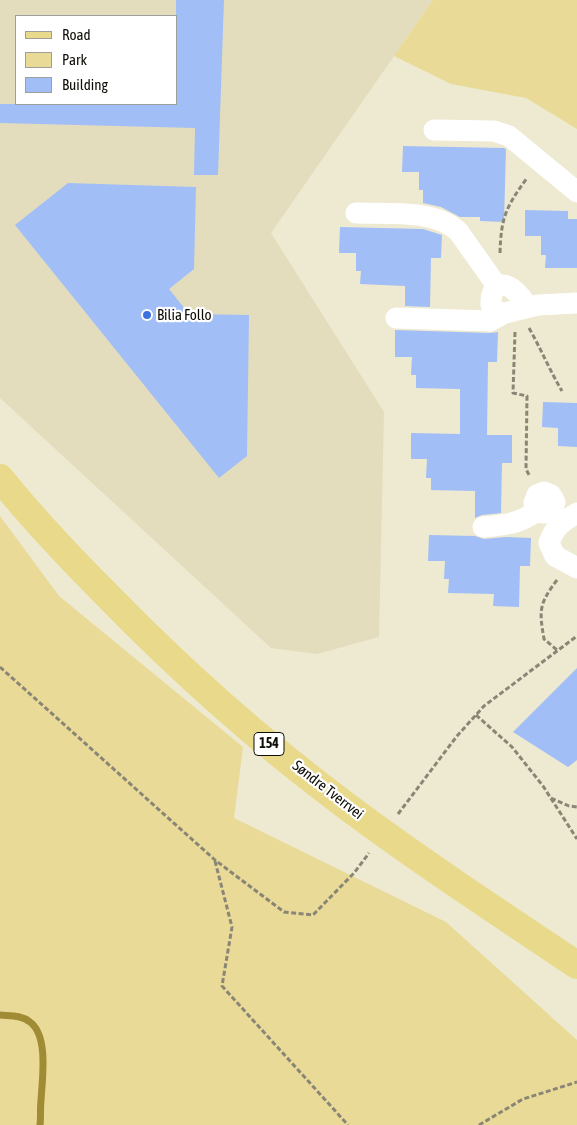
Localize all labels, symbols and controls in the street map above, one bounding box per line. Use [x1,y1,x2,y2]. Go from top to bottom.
legend [15,15,178,105]
text: Road [62,26,91,43]
text: Park [62,51,87,68]
text: Building [62,76,108,93]
place label: Bilia Follo [157,306,212,324]
marker: Bilia Follo [141,309,153,321]
road number: 154 [254,732,284,756]
street label: Søndre Tverrvei [289,757,367,823]

